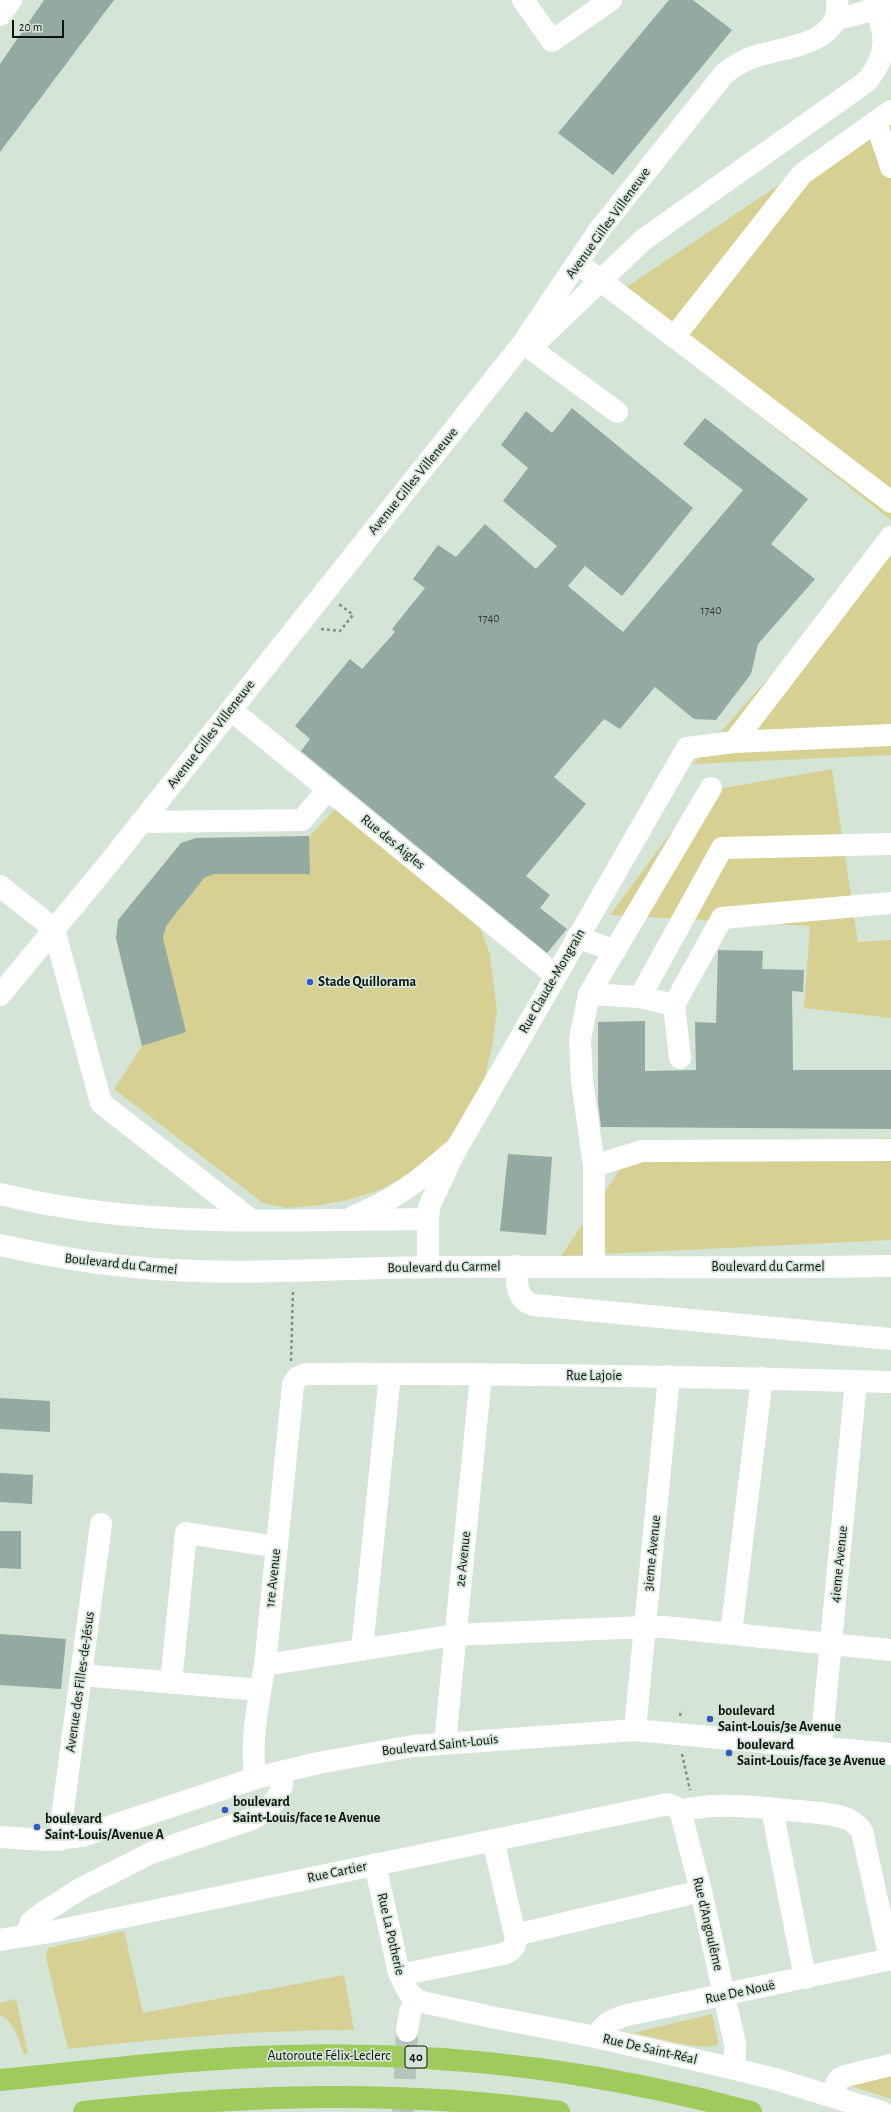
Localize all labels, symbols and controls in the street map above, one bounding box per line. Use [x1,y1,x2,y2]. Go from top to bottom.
scale bar [14,12,66,38]
text: 20 m [19,21,42,33]
street label: Avenue Gilles Villeneuve [562,164,654,282]
street label: Avenue Gilles Villeneuve [365,424,461,538]
house number: 1740 [700,603,722,617]
house number: 1740 [478,611,500,625]
street label: Avenue Gilles Villeneuve [163,676,259,792]
street label: Rue des Aigles [357,811,429,873]
street label: Rue Claude-Mongrain [515,926,589,1036]
place label: Stade Quillorama [318,974,416,990]
marker: Stade Quillorama [305,977,315,987]
street label: Boulevard du Carmel [64,1250,178,1278]
street label: Boulevard du Carmel [387,1258,501,1276]
street label: Boulevard du Carmel [711,1259,825,1275]
street label: Rue Lajoie [566,1368,622,1384]
street label: 3ieme Avenue [640,1514,664,1592]
street label: 4ieme Avenue [827,1525,851,1603]
street label: 2e Avenue [452,1530,474,1588]
street label: 1re Avenue [262,1548,284,1608]
street label: Avenue des Filles-de-Jésus [62,1610,98,1754]
place label: boulevard Saint-Louis/3e Avenue [718,1703,841,1736]
marker: boulevard Saint-Louis/3e Avenue [705,1714,715,1724]
street label: Boulevard Saint-Louis [381,1731,499,1759]
place label: boulevard Saint-Louis/face 3e Avenue [737,1737,885,1770]
marker: boulevard Saint-Louis/face 3e Avenue [724,1748,734,1758]
place label: boulevard Saint-Louis/face 1e Avenue [233,1794,380,1826]
marker: boulevard Saint-Louis/face 1e Avenue [220,1805,230,1815]
place label: boulevard Saint-Louis/Avenue A [45,1811,164,1844]
marker: boulevard Saint-Louis/Avenue A [32,1822,42,1832]
street label: Rue Cartier [306,1858,368,1886]
street label: Rue d'Angoulême [689,1875,727,1973]
street label: Rue La Potherie [373,1891,409,1977]
street label: Rue De Nouë [704,1976,776,2008]
street label: Rue De Saint-Réal [601,2030,699,2068]
road number: 40 [405,2046,427,2068]
street label: Autoroute Félix-Leclerc [267,2048,391,2064]

